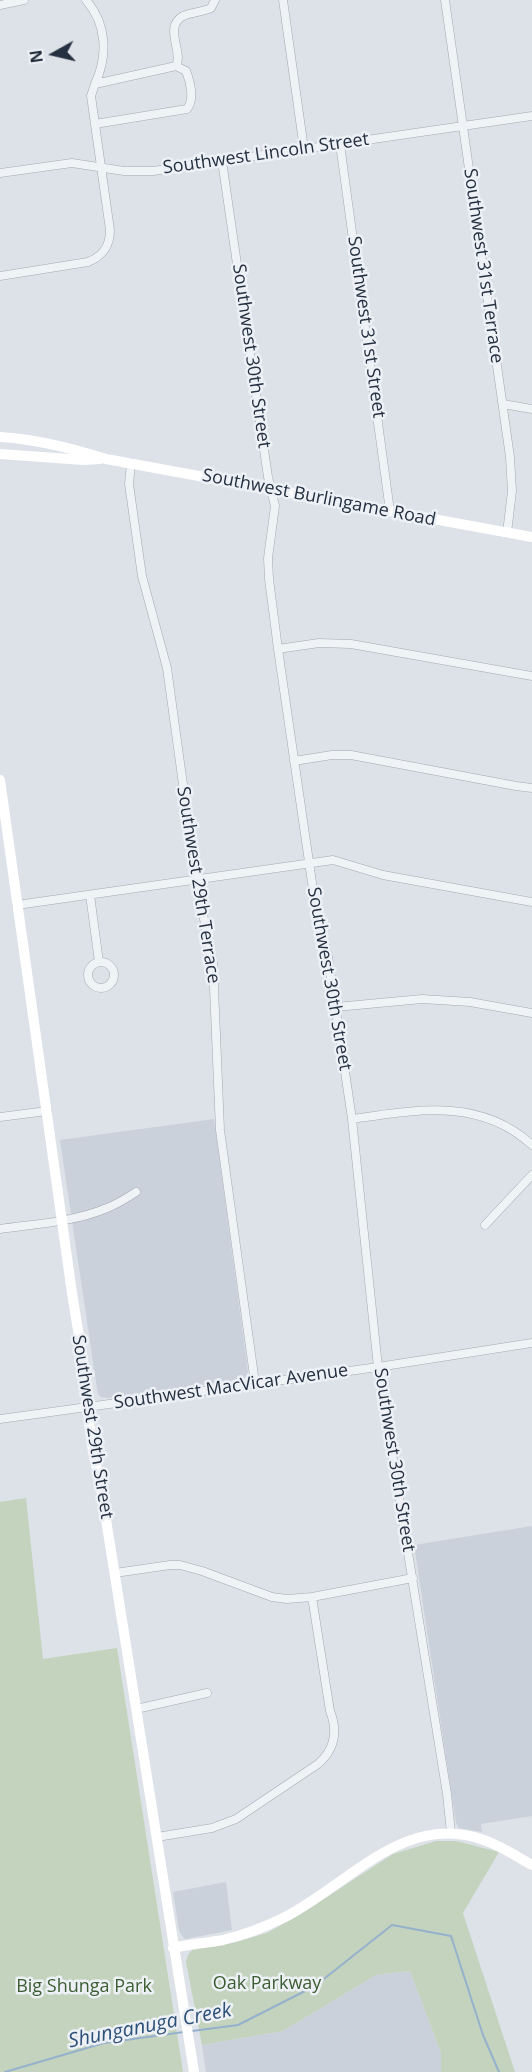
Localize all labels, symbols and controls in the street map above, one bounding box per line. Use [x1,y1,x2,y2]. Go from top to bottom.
north arrow [24,24,84,84]
text: N [24,49,48,64]
street label: Southwest Lincoln Street [162,129,370,179]
street label: Southwest 31st Terrace [459,167,507,365]
street label: Southwest 31st Street [343,235,389,419]
street label: Southwest 30th Street [227,262,275,450]
street label: Southwest Burlingame Road [200,465,438,531]
street label: Southwest 29th Terrace [172,785,224,985]
street label: Southwest 30th Street [302,886,356,1072]
street label: Southwest 29th Street [67,1334,117,1520]
street label: Southwest MacVicar Avenue [112,1360,350,1414]
street label: Southwest 30th Street [369,1367,419,1553]
park label: Oak Parkway [213,1973,321,1995]
park label: Big Shunga Park [16,1976,152,1998]
water label: Shunganuga Creek [66,1998,234,2054]

